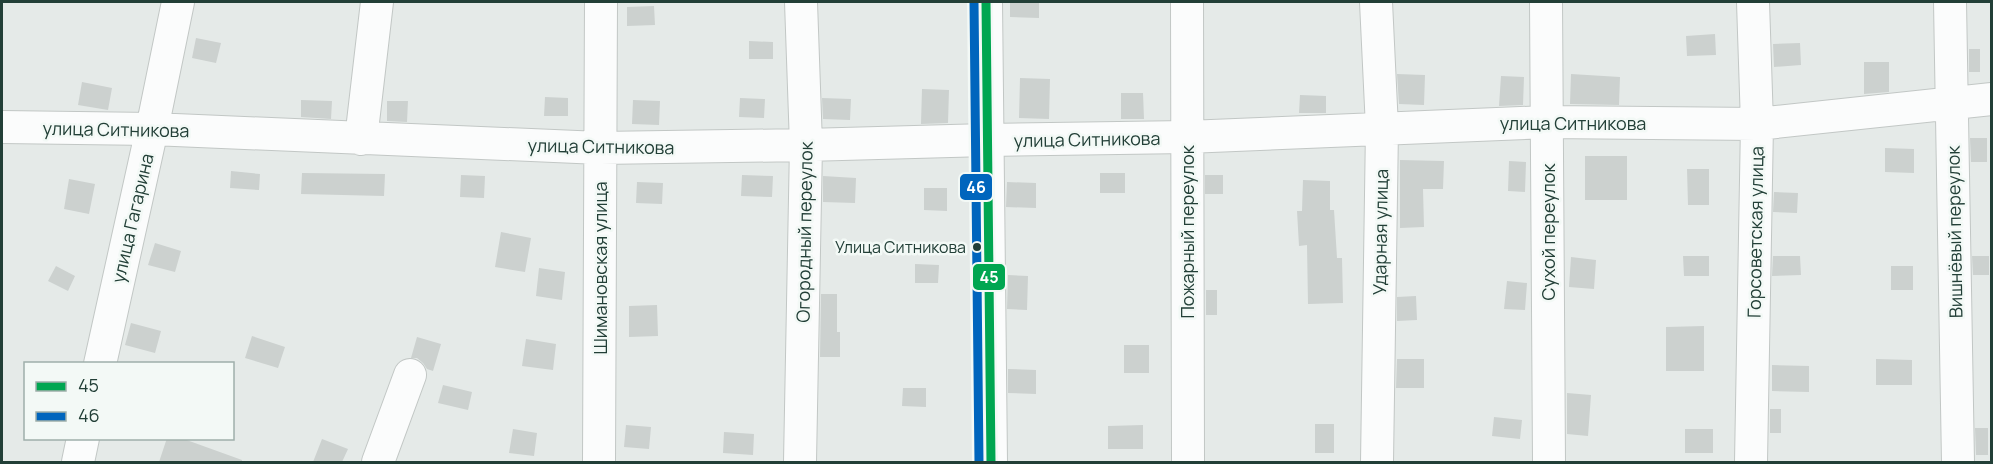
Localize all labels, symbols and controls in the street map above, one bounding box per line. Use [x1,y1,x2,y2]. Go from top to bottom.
street label: улица Ситникова [1500,111,1646,135]
street label: улица Ситникова [42,116,190,142]
street label: улица Ситникова [1013,126,1161,152]
street label: улица Ситникова [527,133,675,159]
street label: Огородный переулок [790,140,818,323]
street label: Пожарный переулок [1175,144,1199,319]
street label: Вишнёвый переулок [1940,145,1968,318]
street label: Горсоветская улица [1742,146,1768,318]
street label: улица Гагарина [105,151,159,285]
street label: Сухой переулок [1536,163,1560,300]
street label: Ударная улица [1367,169,1393,295]
line badge: 46 [959,173,993,201]
text: 46 [966,176,986,198]
street label: Шимановская улица [588,181,612,355]
place label: Улица Ситникова [835,236,966,258]
marker: Улица Ситникова [971,241,983,253]
line badge: 45 [972,263,1006,291]
text: 45 [979,266,999,288]
legend [24,362,234,440]
text: 45 [78,373,99,397]
text: 46 [78,403,100,427]

